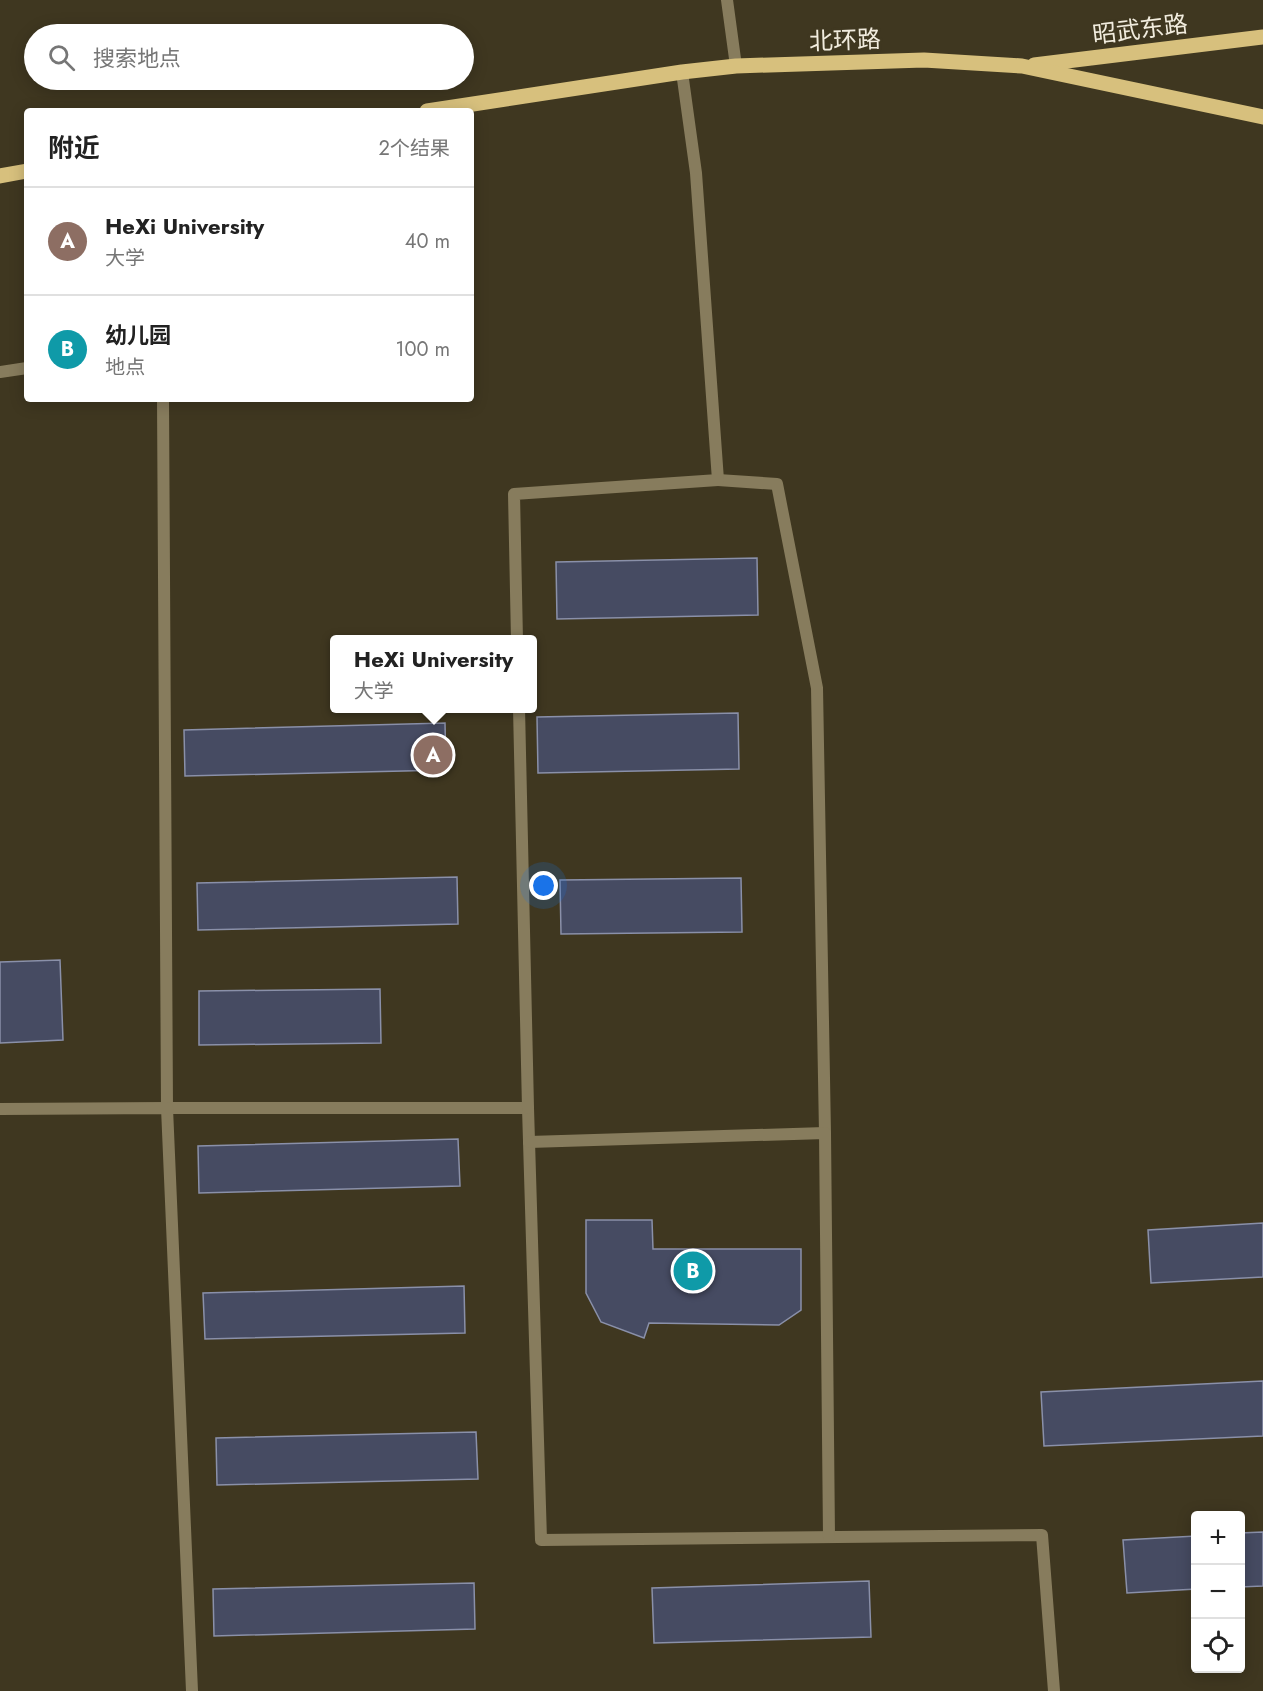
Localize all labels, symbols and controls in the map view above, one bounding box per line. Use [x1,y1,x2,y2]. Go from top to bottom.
street label: 昭武东路 [1090,6,1190,52]
street label: 北环路 [808,21,882,59]
search box [24,24,474,90]
icon: search [45,41,78,74]
text: 搜索地点 [93,42,181,74]
text: 附近 [48,129,100,167]
text: 2个结果 [379,134,450,163]
text: HeXi University [105,210,264,242]
text: A [60,227,75,256]
text: 40 m [405,227,450,256]
text: 大学 [105,244,145,273]
text: 幼儿园 [105,319,171,351]
text: B [61,335,74,364]
text: 100 m [395,335,450,364]
text: 地点 [105,353,145,382]
popup [330,635,537,713]
text: HeXi University [354,643,513,675]
text: 大学 [354,677,394,706]
pin: A [414,732,452,777]
your location [529,871,558,900]
pin: B [674,1248,712,1294]
map controls [1191,1511,1245,1673]
button: + [1191,1511,1245,1565]
button: − [1191,1565,1245,1619]
button: locate [1191,1619,1245,1673]

